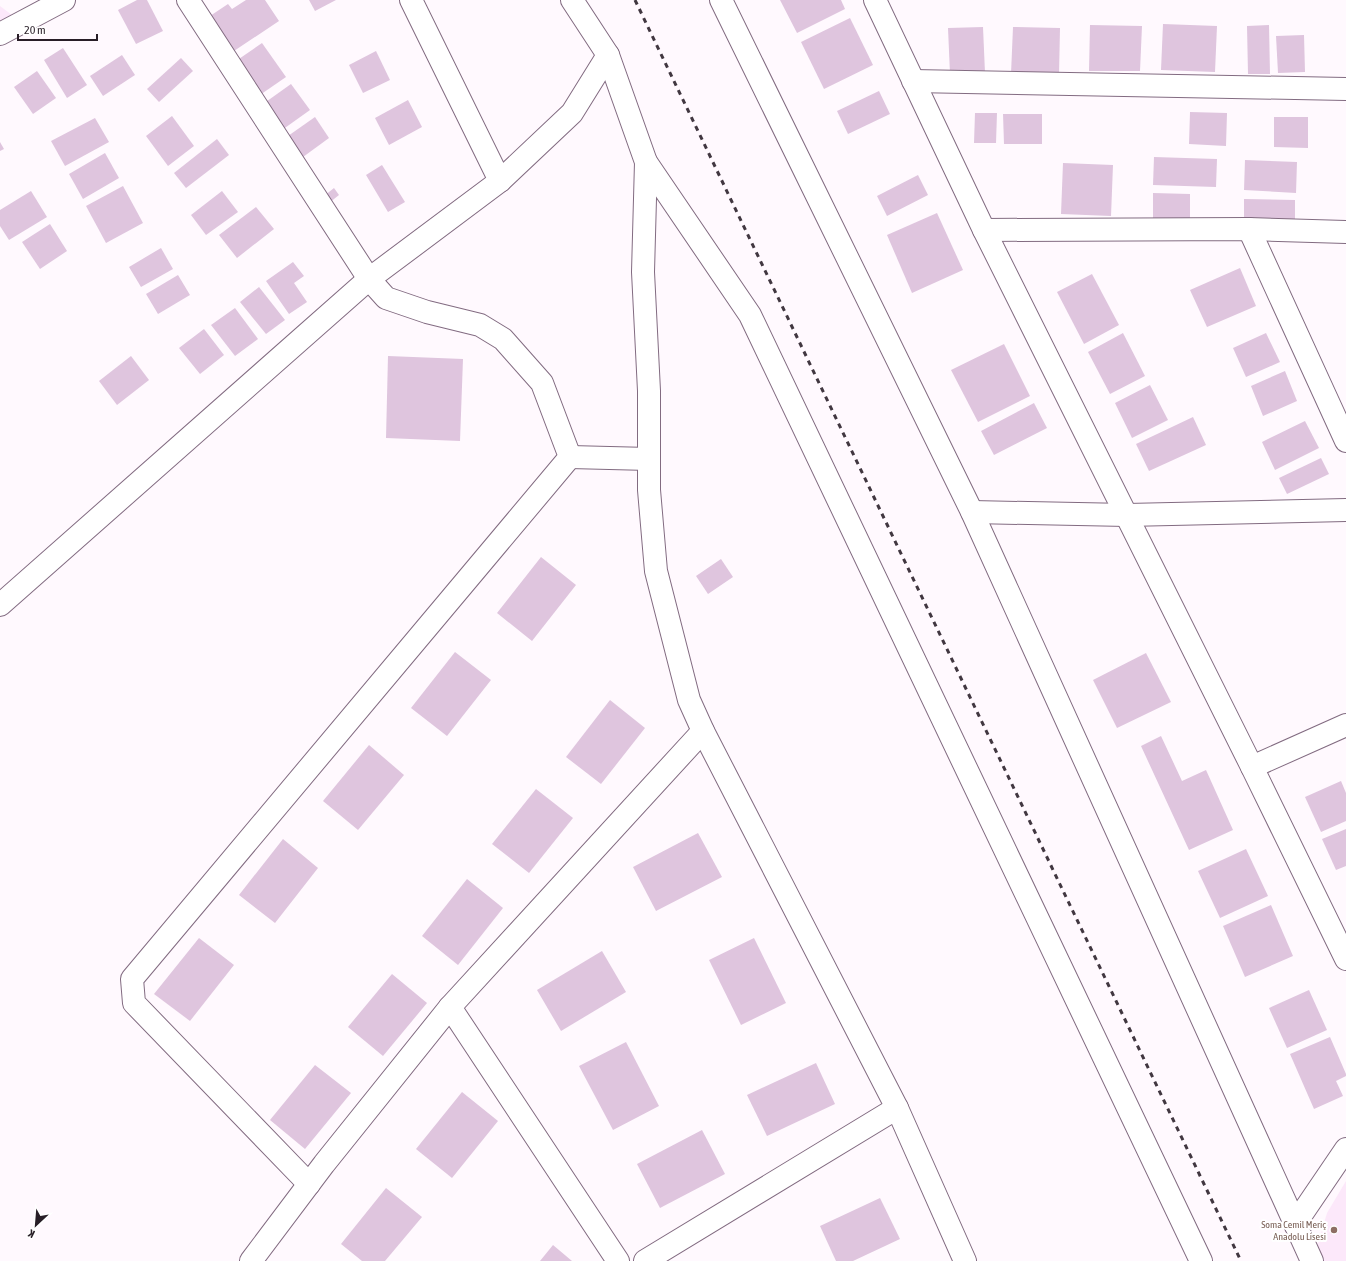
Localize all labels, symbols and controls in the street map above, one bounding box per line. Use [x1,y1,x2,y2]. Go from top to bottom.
scale bar [18,16,97,42]
text: 20 m [24,23,46,37]
north arrow [16,1205,56,1245]
place label: Soma Cemil Meriç Anadolu Lisesi [1261,1219,1326,1242]
marker: Soma Cemil Meriç Anadolu Lisesi [1329,1225,1339,1235]
text: K [26,1227,37,1241]

